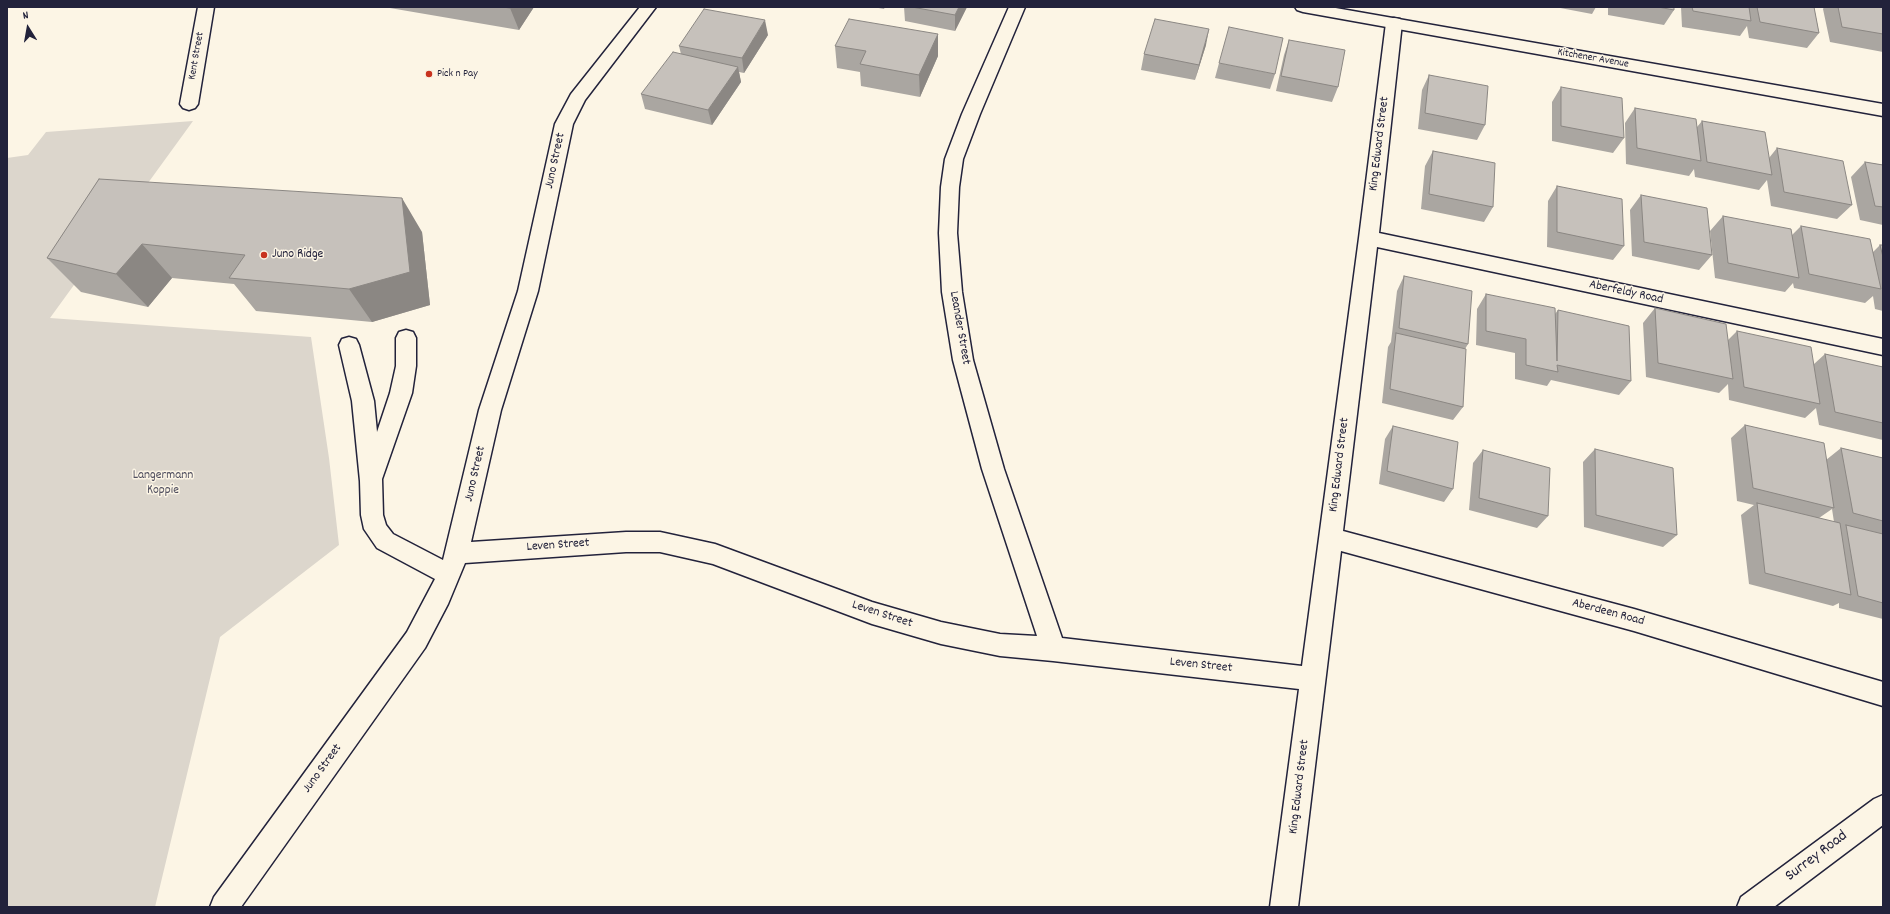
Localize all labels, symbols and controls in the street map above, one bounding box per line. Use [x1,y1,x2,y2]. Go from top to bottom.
north arrow [8,8,48,48]
text: N [22,8,30,25]
street label: Kent Street [186,31,208,81]
street label: Kitchener Avenue [1556,46,1630,72]
place label: Pick n Pay [437,67,478,81]
marker: Pick n Pay [424,69,434,79]
street label: King Edward Street [1366,96,1394,192]
street label: Juno Street [542,132,570,190]
place label: Juno Ridge [272,247,323,263]
marker: Juno Ridge [259,250,269,260]
street label: Aberfeldy Road [1588,278,1664,308]
street label: Leander Street [945,290,973,366]
street label: King Edward Street [1326,417,1354,513]
street label: Juno Street [462,445,490,503]
park label: Langermann Koppie [133,468,193,499]
street label: Leven Street [526,536,590,556]
street label: Aberdeen Road [1570,596,1646,630]
street label: Leven Street [850,598,914,632]
street label: Leven Street [1169,655,1233,677]
street label: King Edward Street [1286,739,1314,835]
street label: Juno Street [300,741,346,797]
street label: Surrey Road [1782,827,1852,887]

